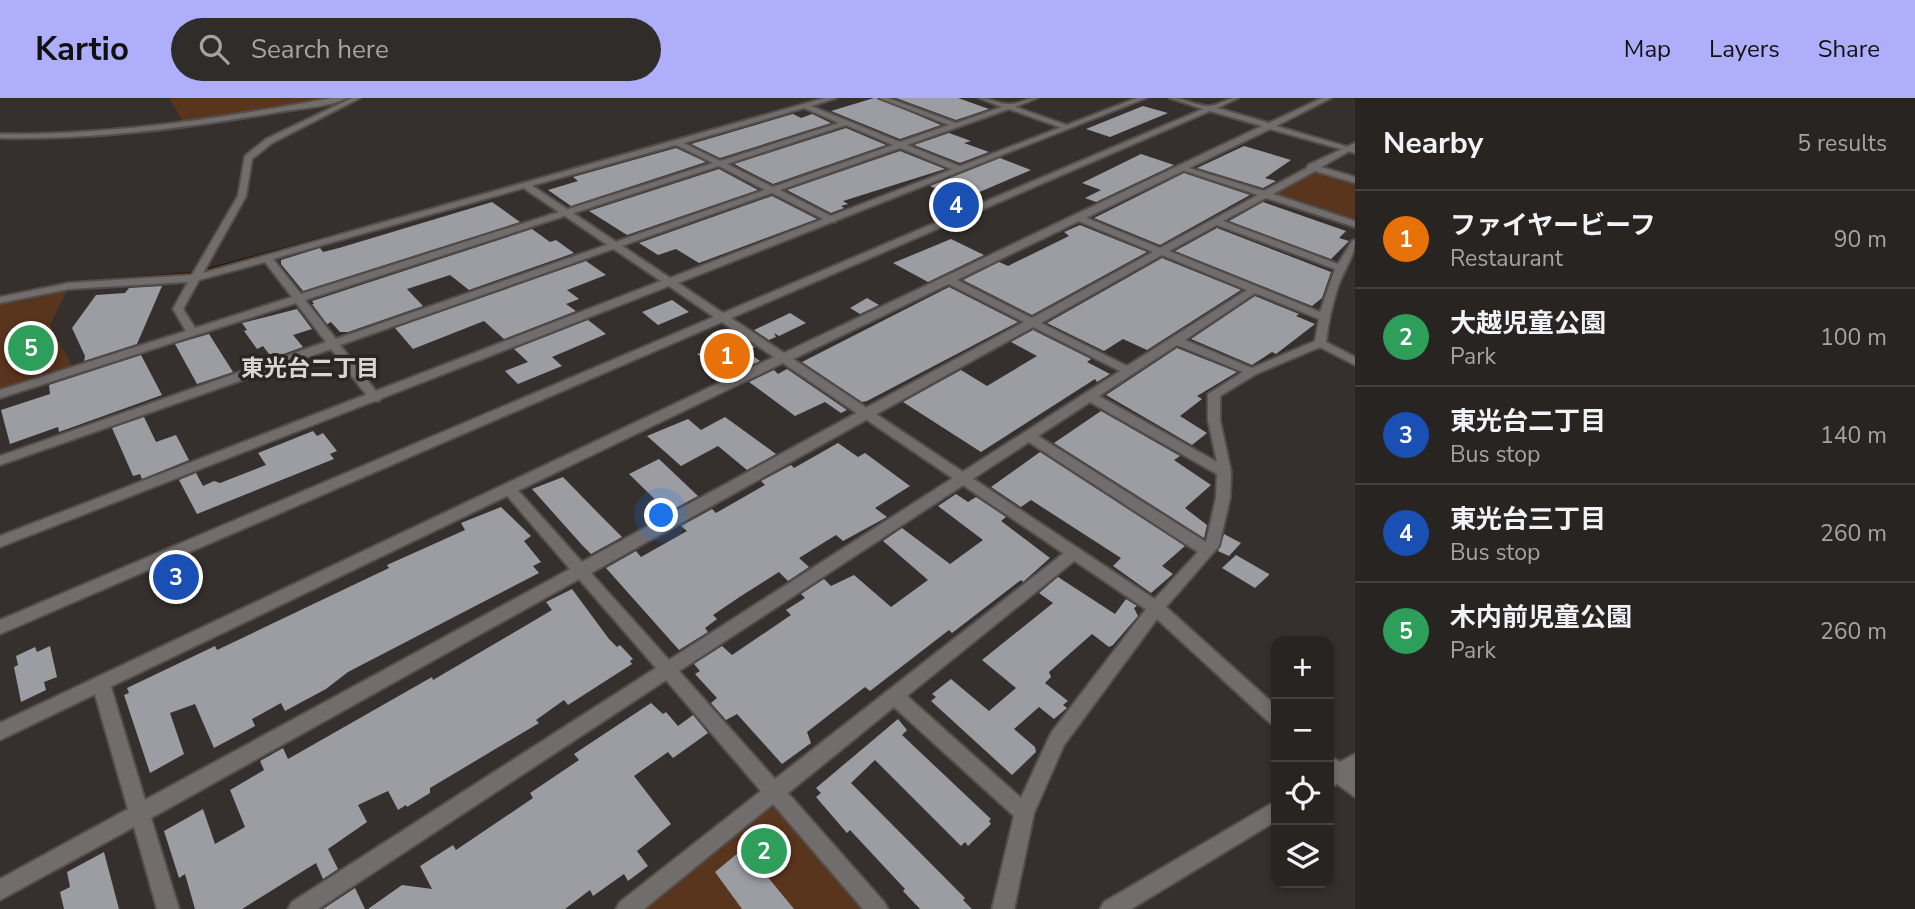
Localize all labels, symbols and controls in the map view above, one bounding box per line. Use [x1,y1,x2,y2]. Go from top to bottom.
search box [171,18,661,81]
text: Kartio [35,27,129,72]
icon: search [195,30,233,68]
text: Search here [251,32,389,67]
text: Map [1624,33,1671,65]
text: Layers [1709,33,1780,65]
text: Share [1818,33,1880,65]
text: Nearby [1383,123,1483,164]
text: 5 results [1797,128,1887,159]
pin: 4 [933,179,979,231]
text: ファイヤービーフ [1450,208,1656,243]
text: 1 [1399,224,1413,255]
text: 90 m [1834,224,1887,255]
text: Restaurant [1450,243,1563,274]
text: 大越児童公園 [1450,306,1606,341]
pin: 5 [8,322,54,374]
text: 2 [1399,322,1413,353]
text: 100 m [1820,322,1887,353]
pin: 1 [704,330,750,382]
text: Park [1450,341,1496,372]
district label: 東光台二丁目 [241,353,379,384]
text: 東光台二丁目 [1450,404,1606,439]
text: 3 [1399,420,1413,451]
text: 140 m [1820,420,1887,451]
text: Bus stop [1450,439,1541,470]
your location [644,498,678,532]
text: 東光台三丁目 [1450,502,1606,537]
text: 4 [1399,518,1413,549]
text: 260 m [1820,518,1887,549]
text: Bus stop [1450,537,1541,568]
pin: 3 [153,551,199,603]
text: 木内前児童公園 [1450,600,1632,635]
text: 5 [1399,616,1413,647]
text: 260 m [1820,616,1887,647]
text: Park [1450,635,1496,666]
map controls [1271,636,1334,888]
button: + [1271,636,1334,699]
button: − [1271,699,1334,762]
button: locate [1271,762,1334,825]
pin: 2 [741,825,787,877]
button: layers [1271,825,1334,888]

